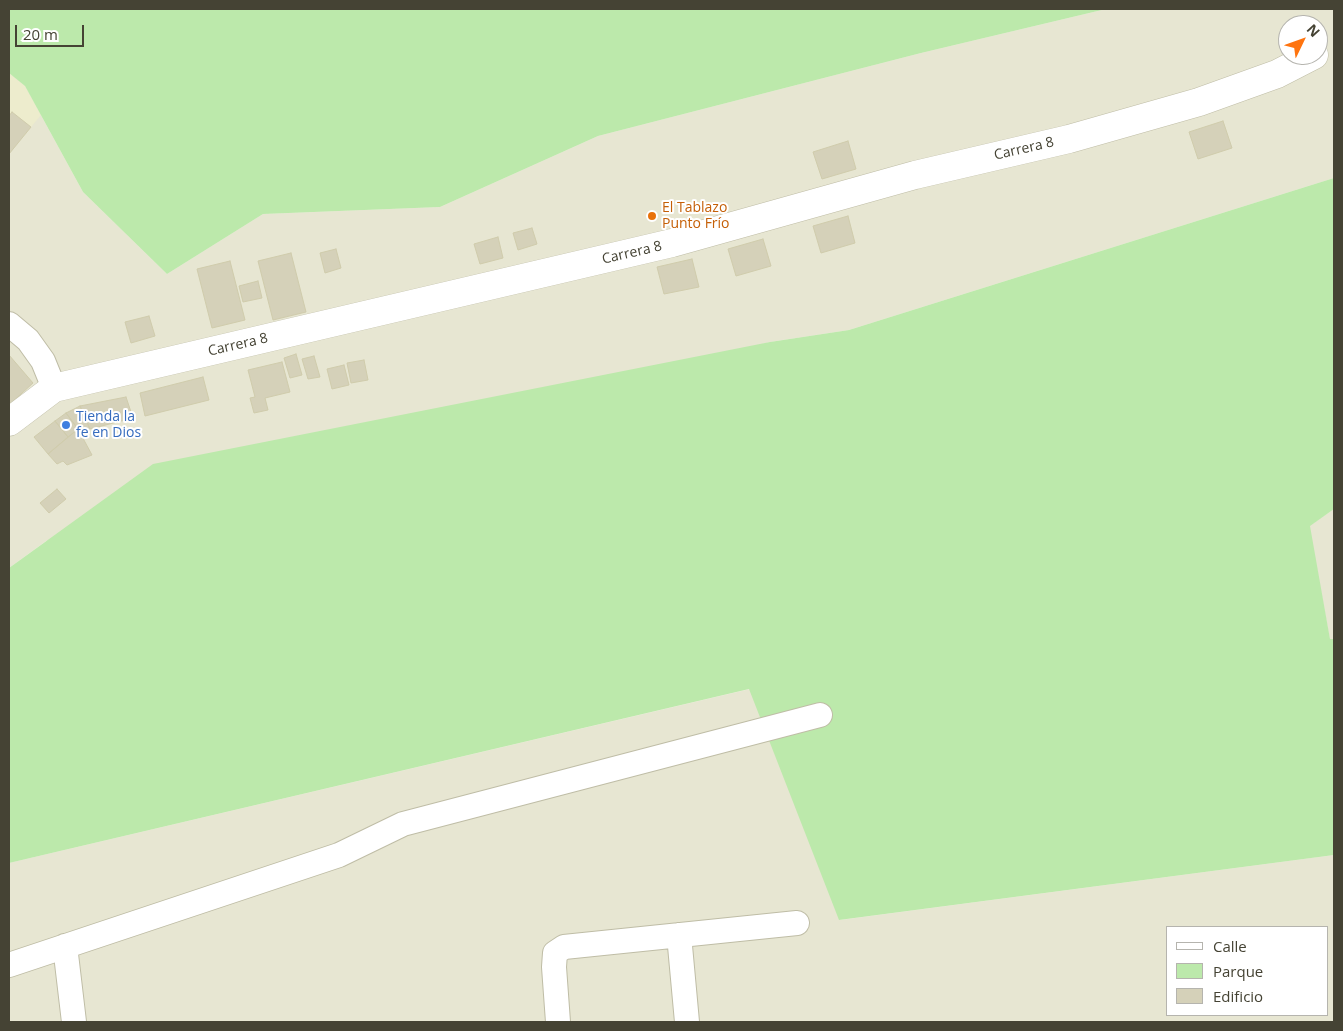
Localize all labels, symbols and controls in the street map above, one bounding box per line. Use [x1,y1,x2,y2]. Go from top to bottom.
scale bar [18,15,86,47]
north arrow [1278,15,1328,65]
text: N [1303,20,1325,41]
text: 20 m [23,24,58,44]
street label: Carrera 8 [992,134,1056,164]
place label: El Tablazo Punto Frío [662,200,730,232]
marker: El Tablazo Punto Frío [646,210,658,222]
street label: Carrera 8 [600,238,664,268]
street label: Carrera 8 [206,330,270,360]
place label: Tienda la fe en Dios [76,409,141,442]
marker: Tienda la fe en Dios [60,419,72,431]
legend [1166,926,1328,1016]
text: Calle [1213,936,1247,956]
text: Parque [1213,961,1263,981]
text: Edificio [1213,986,1263,1006]

